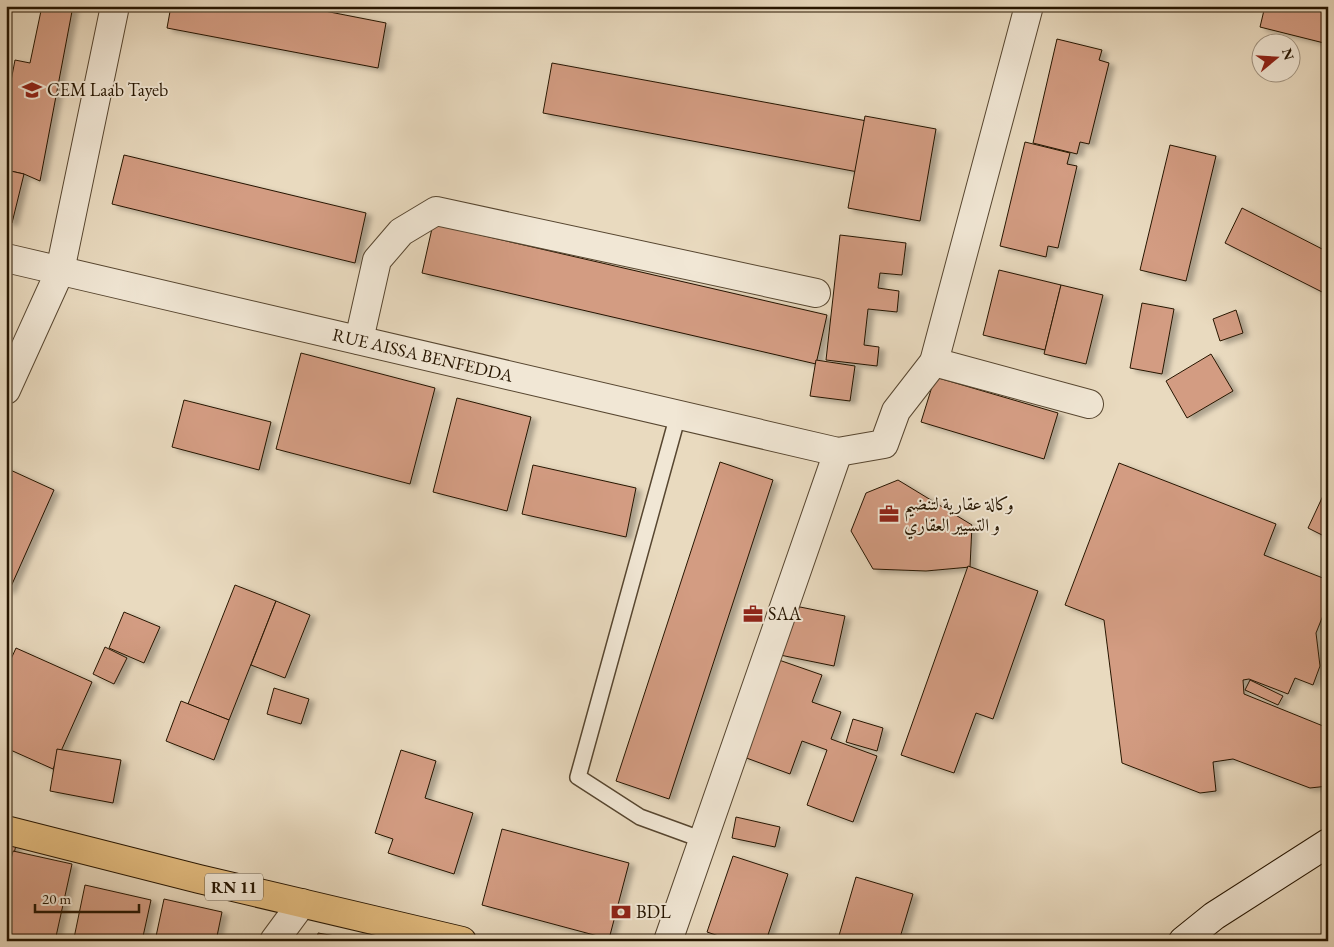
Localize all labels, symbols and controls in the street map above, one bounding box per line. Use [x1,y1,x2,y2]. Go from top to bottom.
north arrow [1252,32,1302,82]
text: N [1278,46,1299,63]
place label: CEM Laab Tayeb [47,78,168,101]
school or university icon: CEM Laab Tayeb [21,79,43,101]
street label: RUE AISSA BENFEDDA [330,323,516,387]
place label: وكالة عقارية لتنضيم و التسيير العقاري [904,492,1014,540]
office icon: وكالة عقارية لتنضيم و التسيير العقاري [878,503,900,525]
place label: SAA [768,602,802,625]
office icon: SAA [742,603,764,625]
road number: RN 11 [205,874,263,900]
scale bar [35,882,139,914]
text: 20 m [42,889,71,908]
place label: BDL [636,900,671,923]
bank icon: BDL [610,901,632,923]

